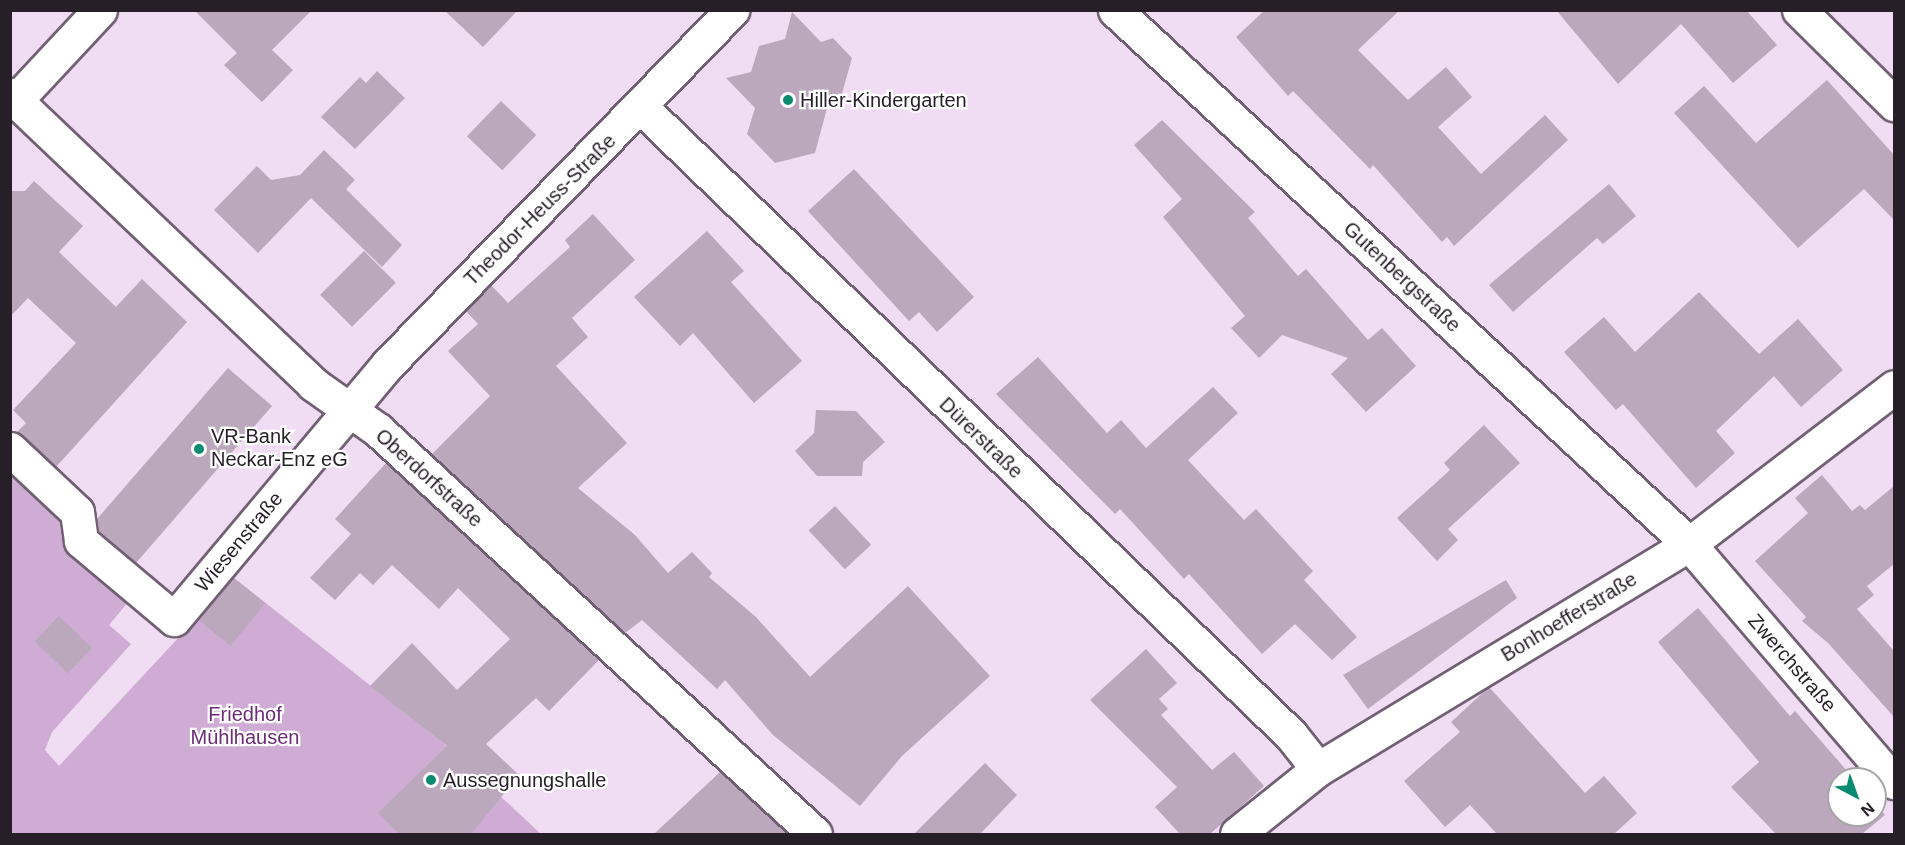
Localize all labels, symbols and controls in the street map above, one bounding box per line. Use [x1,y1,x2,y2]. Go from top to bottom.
place label: Hiller-Kindergarten [800,88,967,112]
marker: Hiller-Kindergarten [781,93,795,107]
street label: Theodor-Heuss-Straße [459,129,621,291]
street label: Gutenbergstraße [1339,217,1465,337]
street label: Dürerstraße [934,392,1028,484]
street label: Oberdorfstraße [371,424,487,532]
place label: VR-Bank Neckar-Enz eG [211,425,348,472]
marker: VR-Bank Neckar-Enz eG [192,442,206,456]
street label: Wiesenstraße [190,487,288,597]
street label: Bonhoefferstraße [1497,567,1641,667]
street label: Zwerchstraße [1743,609,1841,717]
park label: Friedhof Mühlhausen [191,703,299,750]
north arrow [1827,767,1887,827]
place label: Aussegnungshalle [443,768,606,792]
marker: Aussegnungshalle [424,773,438,787]
text: N [1858,799,1878,820]

